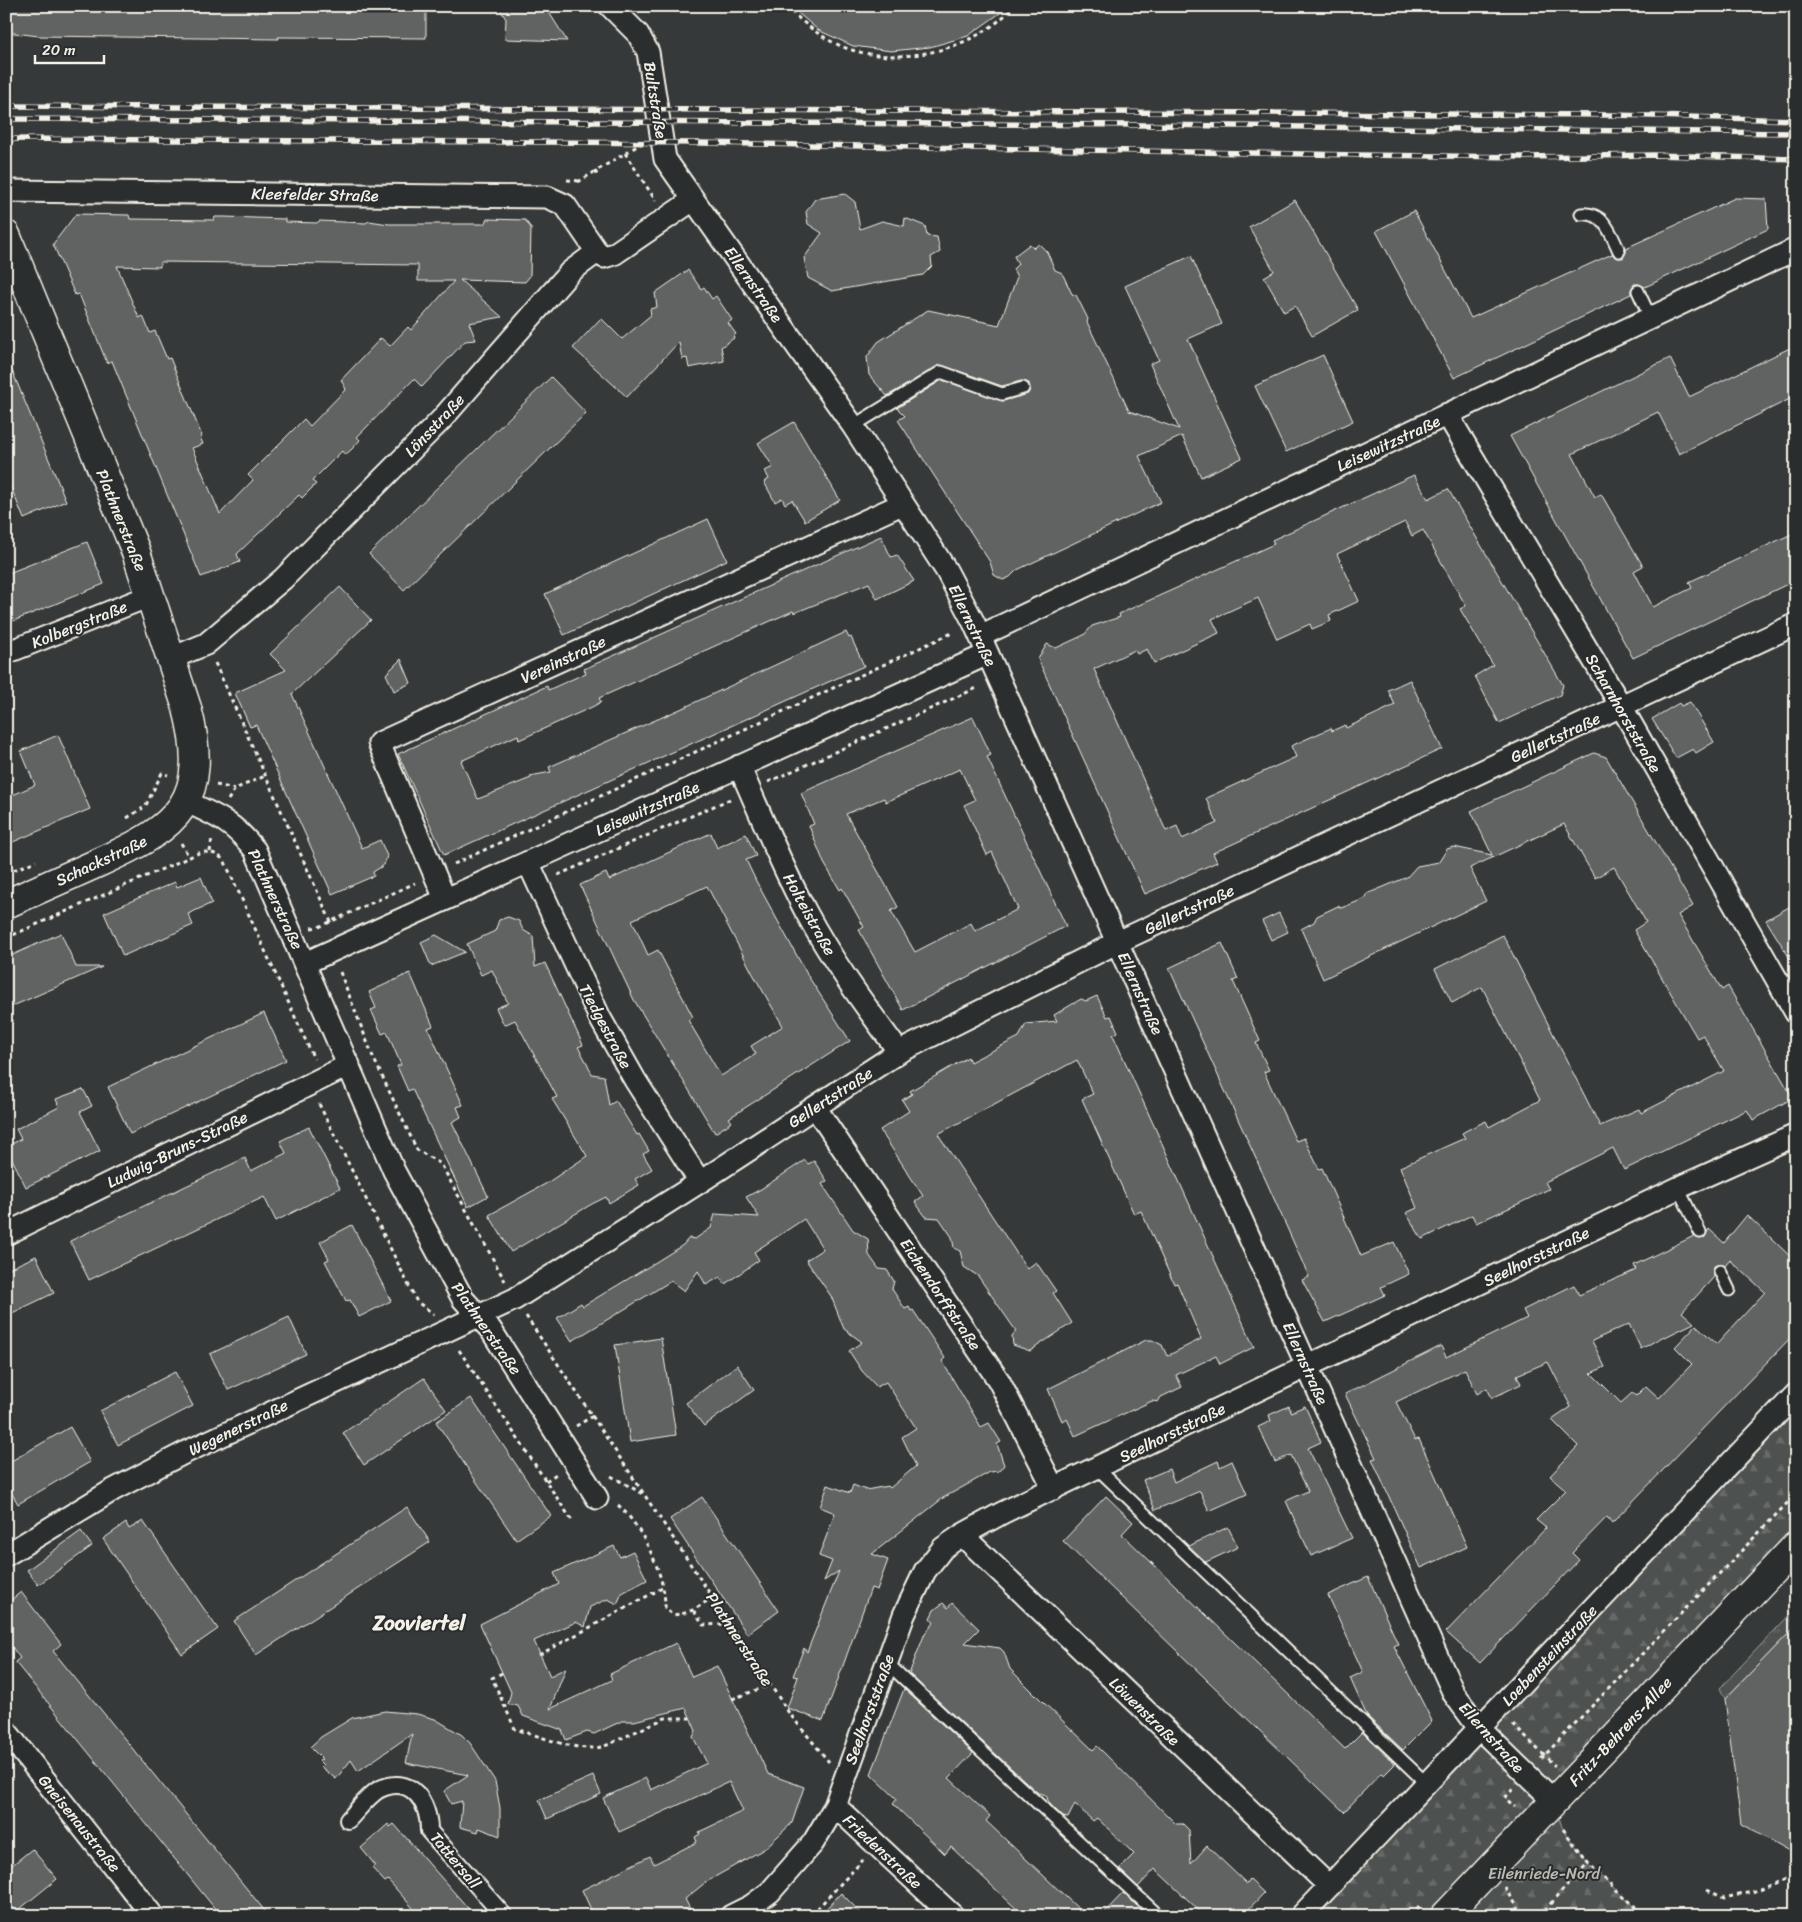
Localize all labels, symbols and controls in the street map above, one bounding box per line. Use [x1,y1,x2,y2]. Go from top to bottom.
scale bar [35,32,104,64]
text: 20 m [42,37,76,63]
street label: Bultstraße [635,60,676,141]
street label: Kleefelder Straße [251,179,379,210]
street label: Ellernstraße [716,240,791,329]
street label: Lönsstraße [397,387,472,464]
street label: Leisewitzstraße [1331,407,1445,480]
street label: Plathnerstraße [88,464,155,576]
street label: Ellernstraße [940,579,1005,672]
street label: Kolbergstraße [27,592,132,657]
street label: Vereinstraße [516,627,611,692]
street label: Scharnhorststraße [1577,648,1670,779]
street label: Gellertstraße [1505,704,1605,771]
street label: Leisewitzstraße [590,772,704,844]
street label: Schackstraße [51,826,152,894]
street label: Plathnerstraße [239,844,312,955]
street label: Holteistraße [775,867,844,961]
street label: Gellertstraße [1139,876,1239,943]
street label: Ellernstraße [1109,947,1172,1040]
street label: Tiedgestraße [571,978,640,1074]
street label: Gellertstraße [782,1059,879,1136]
street label: Ludwig-Bruns-Straße [102,1103,253,1196]
street label: Seelhorststraße [1478,1218,1595,1295]
street label: Eichendorffstraße [892,1232,989,1357]
street label: Plathnerstraße [444,1276,530,1381]
street label: Ellernstraße [1274,1317,1337,1410]
street label: Wegenerstraße [183,1391,293,1464]
street label: Seelhorststraße [1114,1394,1231,1471]
street label: Plathnerstraße [698,1586,781,1693]
street label: Loebensteinstraße [1494,1598,1605,1713]
district label: Zooviertel [372,1604,466,1642]
street label: Seelhorststraße [836,1650,903,1768]
street label: Fritz-Behrens-Allee [1561,1669,1680,1793]
street label: Löwenstraße [1102,1670,1187,1753]
street label: Ellernstraße [1451,1695,1532,1780]
street label: Gneisenaustraße [31,1768,129,1879]
street label: Friedenstraße [836,1806,929,1896]
street label: Tattersall [423,1825,489,1896]
park label: Eilenriede-Nord [1488,1859,1602,1888]

